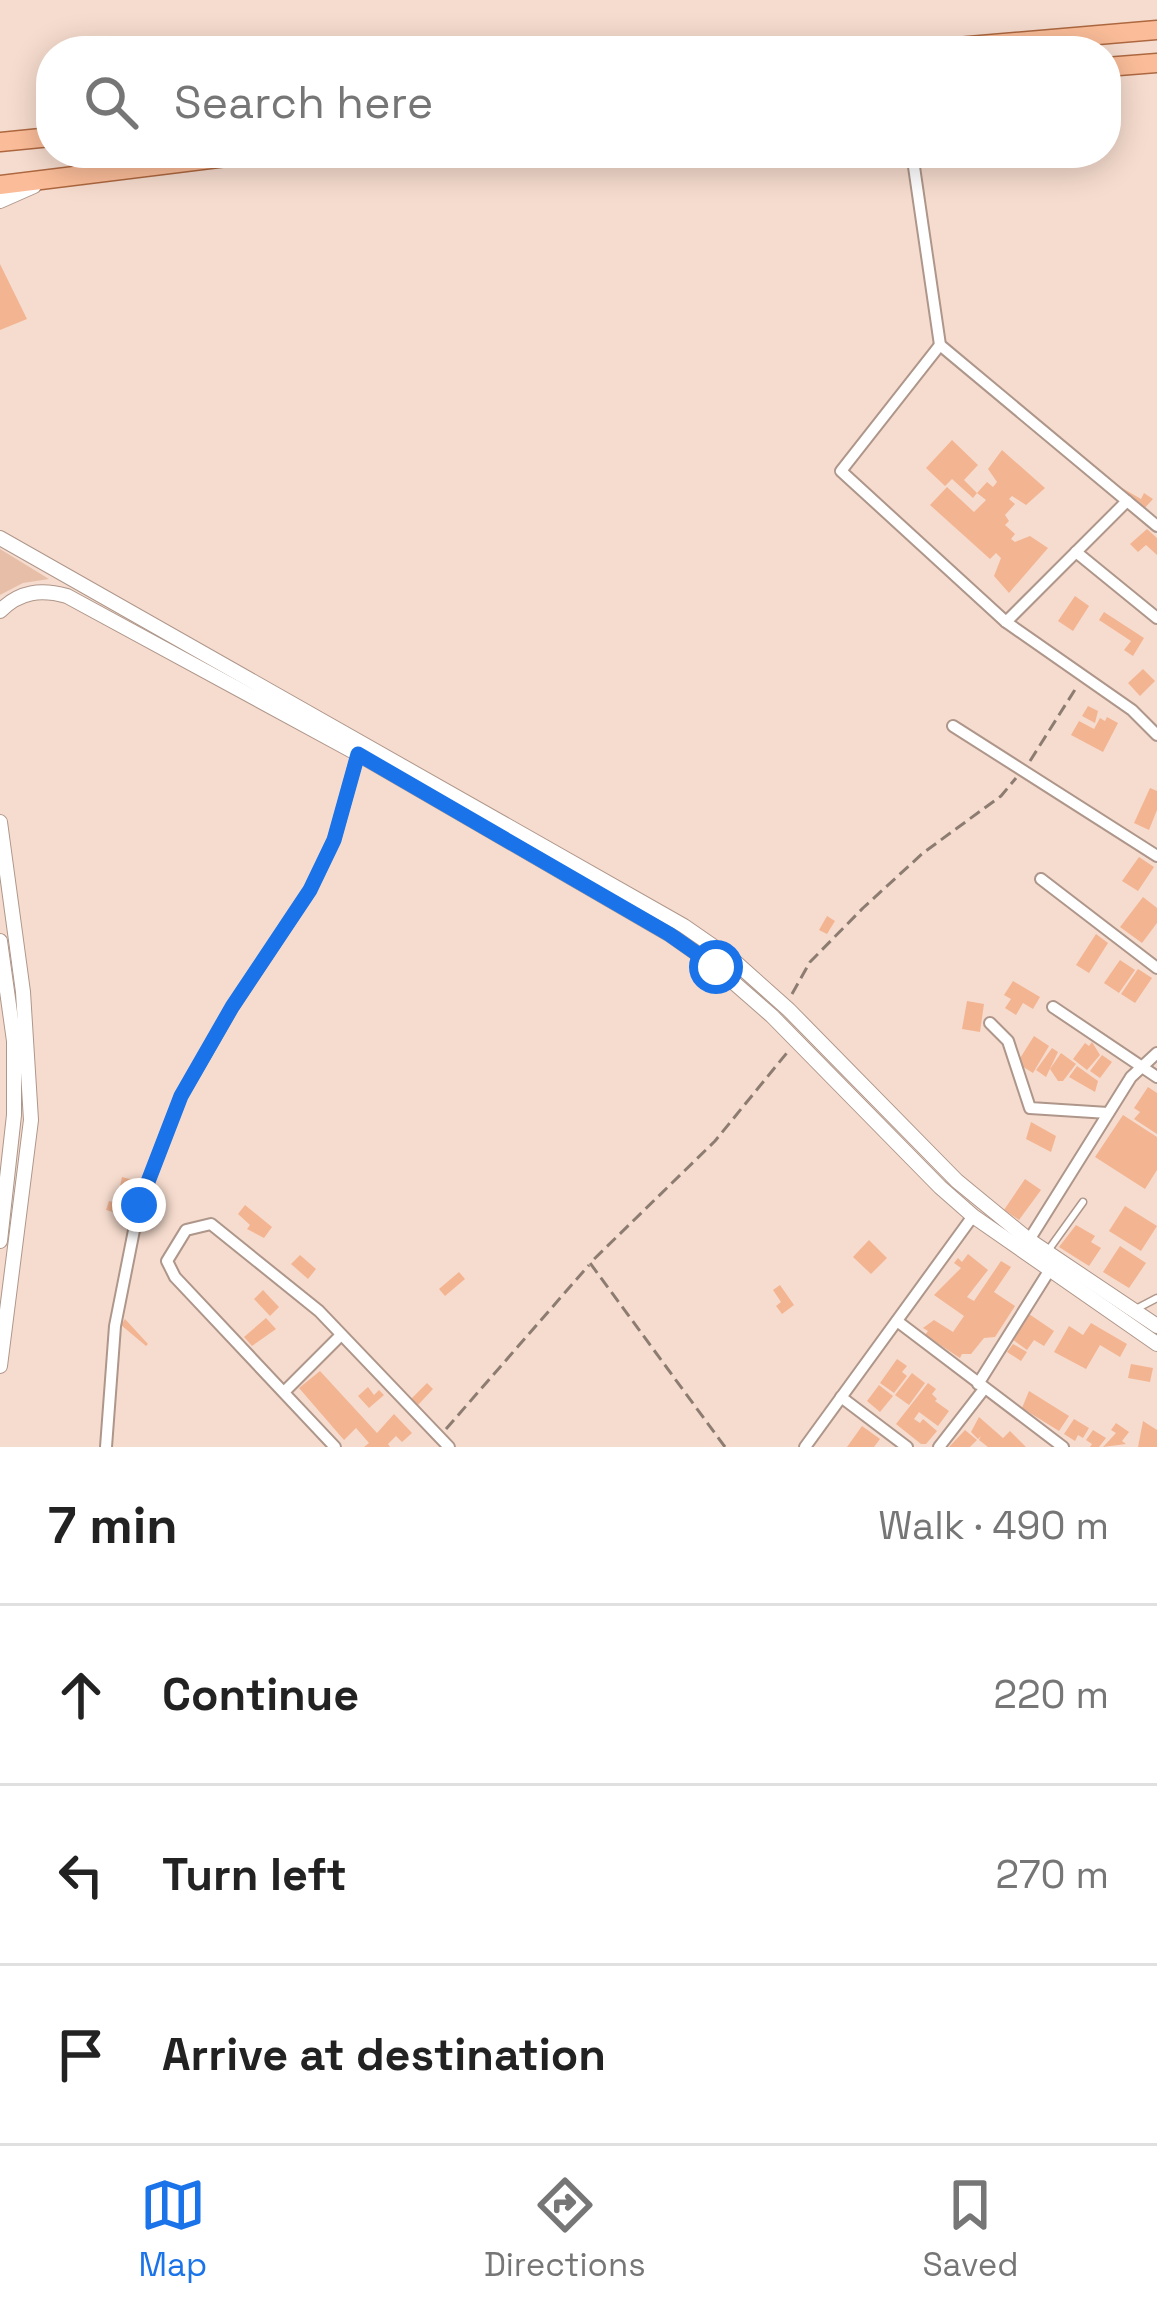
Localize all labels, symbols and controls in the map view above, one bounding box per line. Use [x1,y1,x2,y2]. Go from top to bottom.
search box [36,36,1121,168]
icon: search [78,69,144,135]
text: Search here [174,74,433,131]
route start [689,940,743,994]
route end [112,1178,166,1232]
text: 7 min [48,1493,178,1558]
text: Walk · 490 m [878,1501,1109,1550]
icon: ahead [48,1662,114,1728]
text: Continue [162,1666,359,1723]
text: 220 m [993,1670,1109,1719]
icon: left [48,1842,114,1908]
text: Turn left [162,1846,347,1903]
text: 270 m [996,1850,1109,1899]
icon: arrive [48,2022,114,2088]
text: Arrive at destination [162,2026,606,2083]
tab: Map [138,2172,207,2286]
tab: Directions [484,2172,646,2286]
tab: Saved [922,2172,1019,2286]

